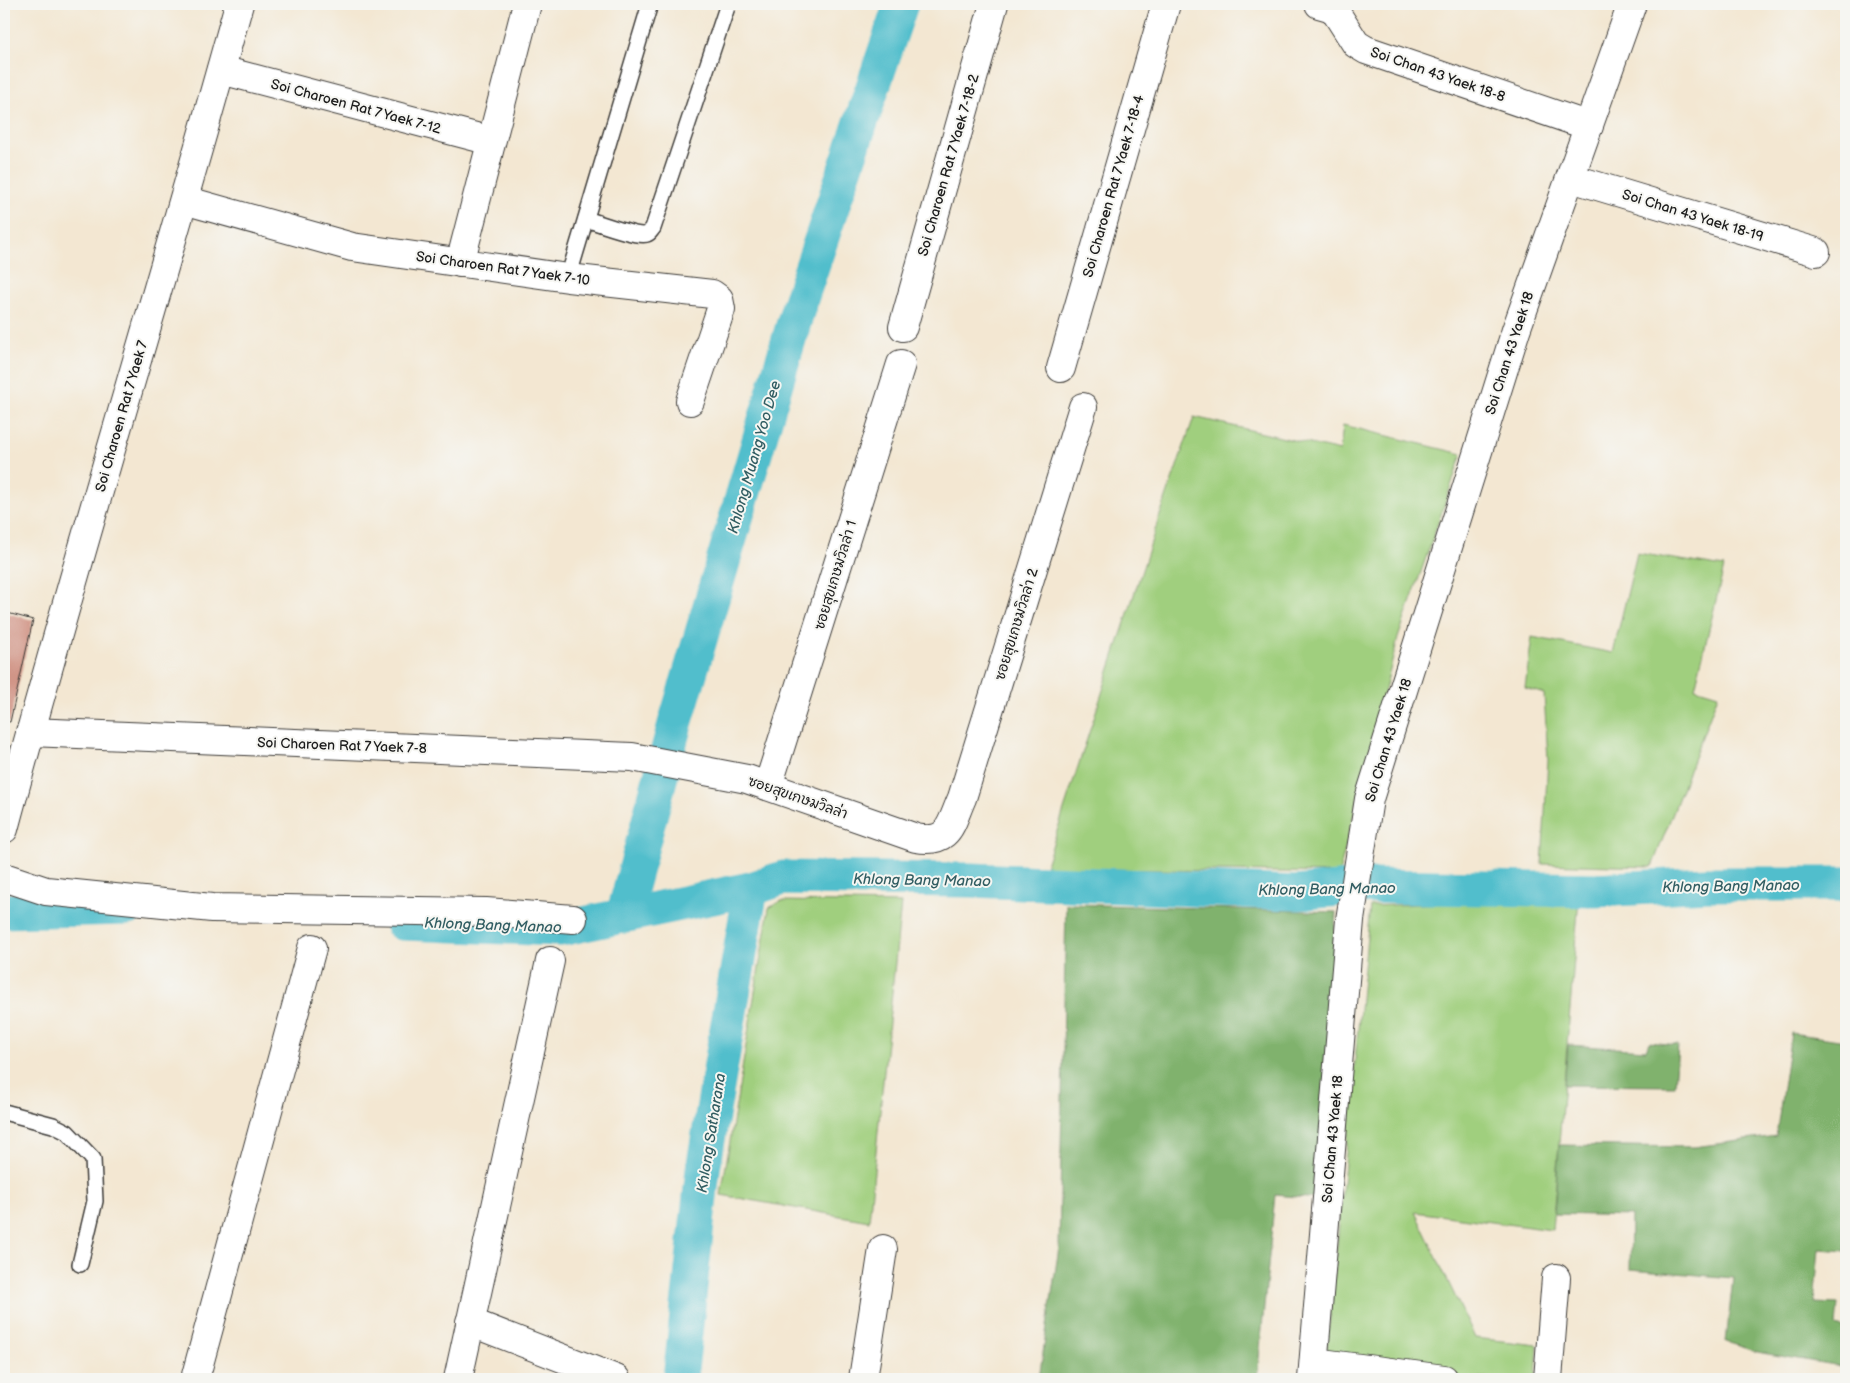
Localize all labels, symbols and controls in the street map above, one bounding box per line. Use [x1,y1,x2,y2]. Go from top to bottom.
street label: Soi Chan 43 Yaek 18-8 [1368,43,1508,106]
street label: Soi Charoen Rat 7 Yaek 7-18-2 [914,71,983,258]
street label: Soi Charoen Rat 7 Yaek 7-12 [269,76,444,138]
street label: Soi Charoen Rat 7 Yaek 7-18-4 [1079,92,1148,279]
street label: Soi Chan 43 Yaek 18-19 [1620,186,1766,245]
street label: Soi Charoen Rat 7 Yaek 7-10 [415,248,591,289]
street label: Soi Chan 43 Yaek 18 [1482,290,1537,417]
street label: Soi Charoen Rat 7 Yaek 7 [92,338,151,494]
water label: Khlong Muang Yoo Dee [724,378,785,536]
street label: ซอยสุขเกษมวิลล่า 1 [811,518,861,632]
street label: ซอยสุขเกษมวิลล่า 2 [991,565,1043,683]
street label: Soi Chan 43 Yaek 18 [1362,676,1415,804]
street label: Soi Charoen Rat 7 Yaek 7-8 [257,734,427,757]
street label: ซอยสุขเกษมวิลล่า [745,772,850,823]
water label: Khlong Bang Manao [853,870,991,891]
water label: Khlong Bang Manao [1662,876,1800,897]
water label: Khlong Bang Manao [1258,879,1396,900]
water label: Khlong Bang Manao [424,914,562,937]
water label: Khlong Satharana [693,1072,730,1194]
street label: Soi Chan 43 Yaek 18 [1318,1074,1347,1204]

